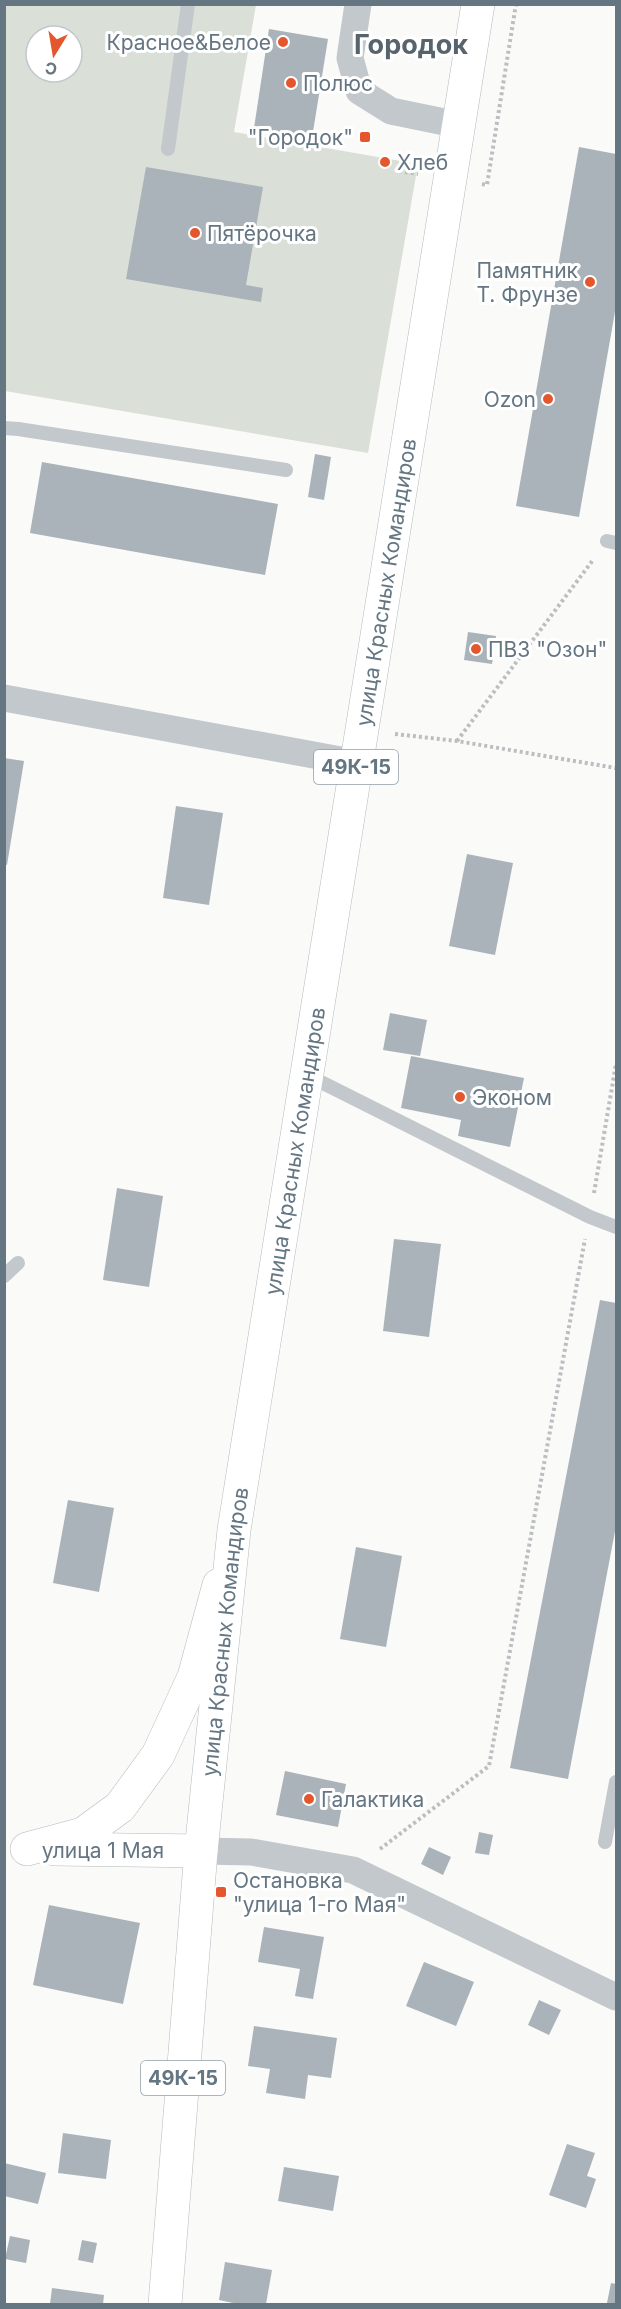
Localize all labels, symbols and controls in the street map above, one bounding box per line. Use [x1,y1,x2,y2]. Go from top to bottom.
north arrow [24,24,84,84]
district label: Городок [354,28,468,61]
place label: Красное&Белое [107,30,271,55]
marker: Красное&Белое [276,35,290,49]
text: С [43,58,59,80]
place label: Полюс [303,71,373,96]
marker: Полюс [284,76,298,90]
place label: "Городок" [248,125,353,150]
marker: "Городок" [358,130,372,144]
place label: Хлеб [397,150,448,175]
marker: Хлеб [378,155,392,169]
place label: Пятёрочка [207,221,317,246]
marker: Пятёрочка [188,226,202,240]
place label: Памятник Т. Фрунзе [476,258,579,307]
marker: Памятник Т. Фрунзе [583,275,597,289]
place label: Ozon [484,387,536,412]
marker: Ozon [541,392,555,406]
street label: улица Красных Командиров [350,436,421,728]
place label: ПВЗ "Озон" [488,637,607,662]
marker: ПВЗ "Озон" [469,642,483,656]
road number: 49К-15 [314,750,398,784]
street label: улица Красных Командиров [259,1005,330,1297]
place label: Эконом [472,1085,552,1110]
marker: Эконом [453,1090,467,1104]
street label: улица Красных Командиров [196,1485,253,1778]
place label: Галактика [321,1787,424,1812]
marker: Галактика [302,1792,316,1806]
street label: улица 1 Мая [42,1838,164,1863]
place label: Остановка "улица 1-го Мая" [233,1868,406,1917]
marker: Остановка "улица 1-го Мая" [214,1885,228,1899]
road number: 49К-15 [141,2061,225,2095]

